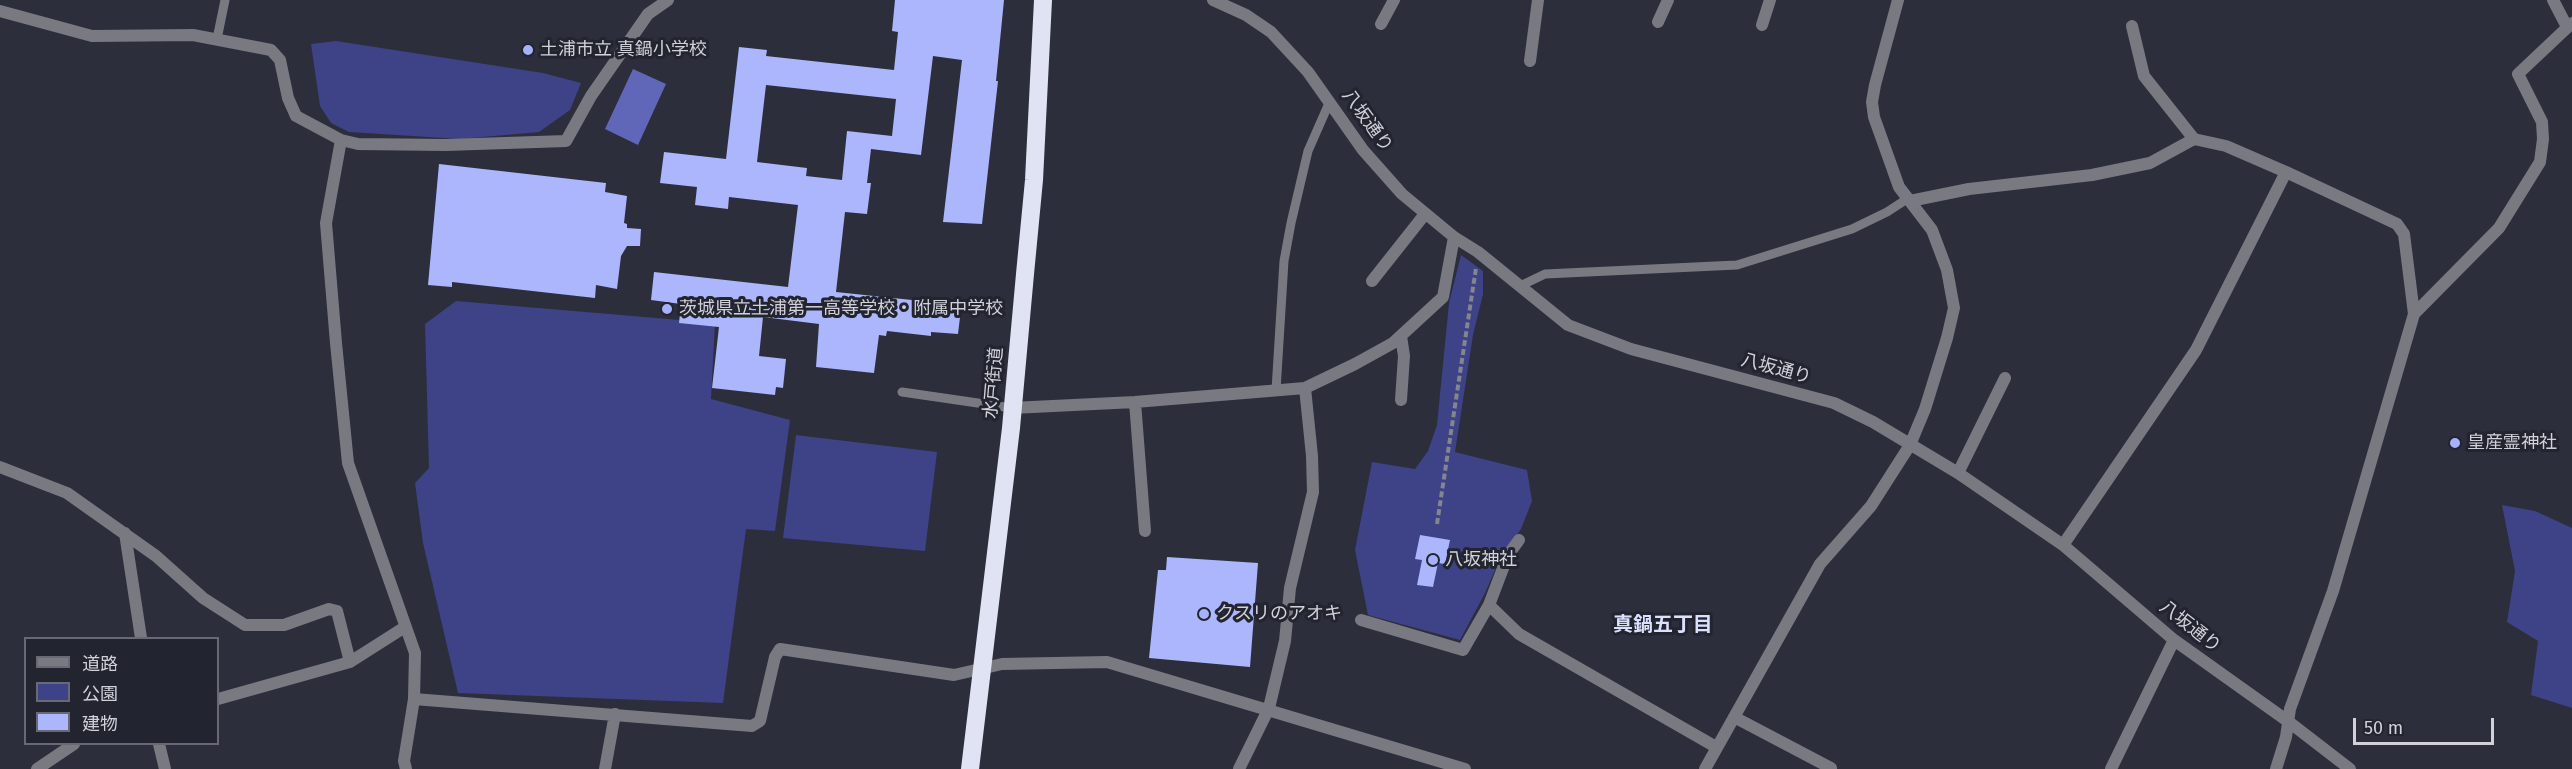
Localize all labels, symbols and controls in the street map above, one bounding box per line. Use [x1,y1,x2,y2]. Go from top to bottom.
place label: 土浦市立 真鍋小学校 [540,39,707,61]
marker: 土浦市立 真鍋小学校 [521,43,535,57]
street label: 八坂通り [1337,86,1397,156]
place label: 茨城県立土浦第一高等学校・附属中学校 [679,298,1003,320]
marker: 茨城県立土浦第一高等学校・附属中学校 [660,302,674,316]
street label: 水戸街道 [980,346,1008,420]
street label: 八坂通り [1738,349,1814,389]
place label: 皇産霊神社 [2467,432,2557,454]
marker: 皇産霊神社 [2448,436,2462,450]
place label: 八坂神社 [1445,549,1517,571]
marker: 八坂神社 [1426,553,1440,567]
street label: 八坂通り [2155,596,2225,658]
place label: クスリのアオキ [1216,603,1342,625]
marker: クスリのアオキ [1197,607,1211,621]
district label: 真鍋五丁目 [1613,613,1713,637]
legend [24,637,219,745]
text: 道路 [82,653,118,675]
text: 公園 [82,683,118,705]
scale bar [2356,706,2497,744]
text: 建物 [82,713,118,735]
text: 50 m [2364,717,2403,739]

